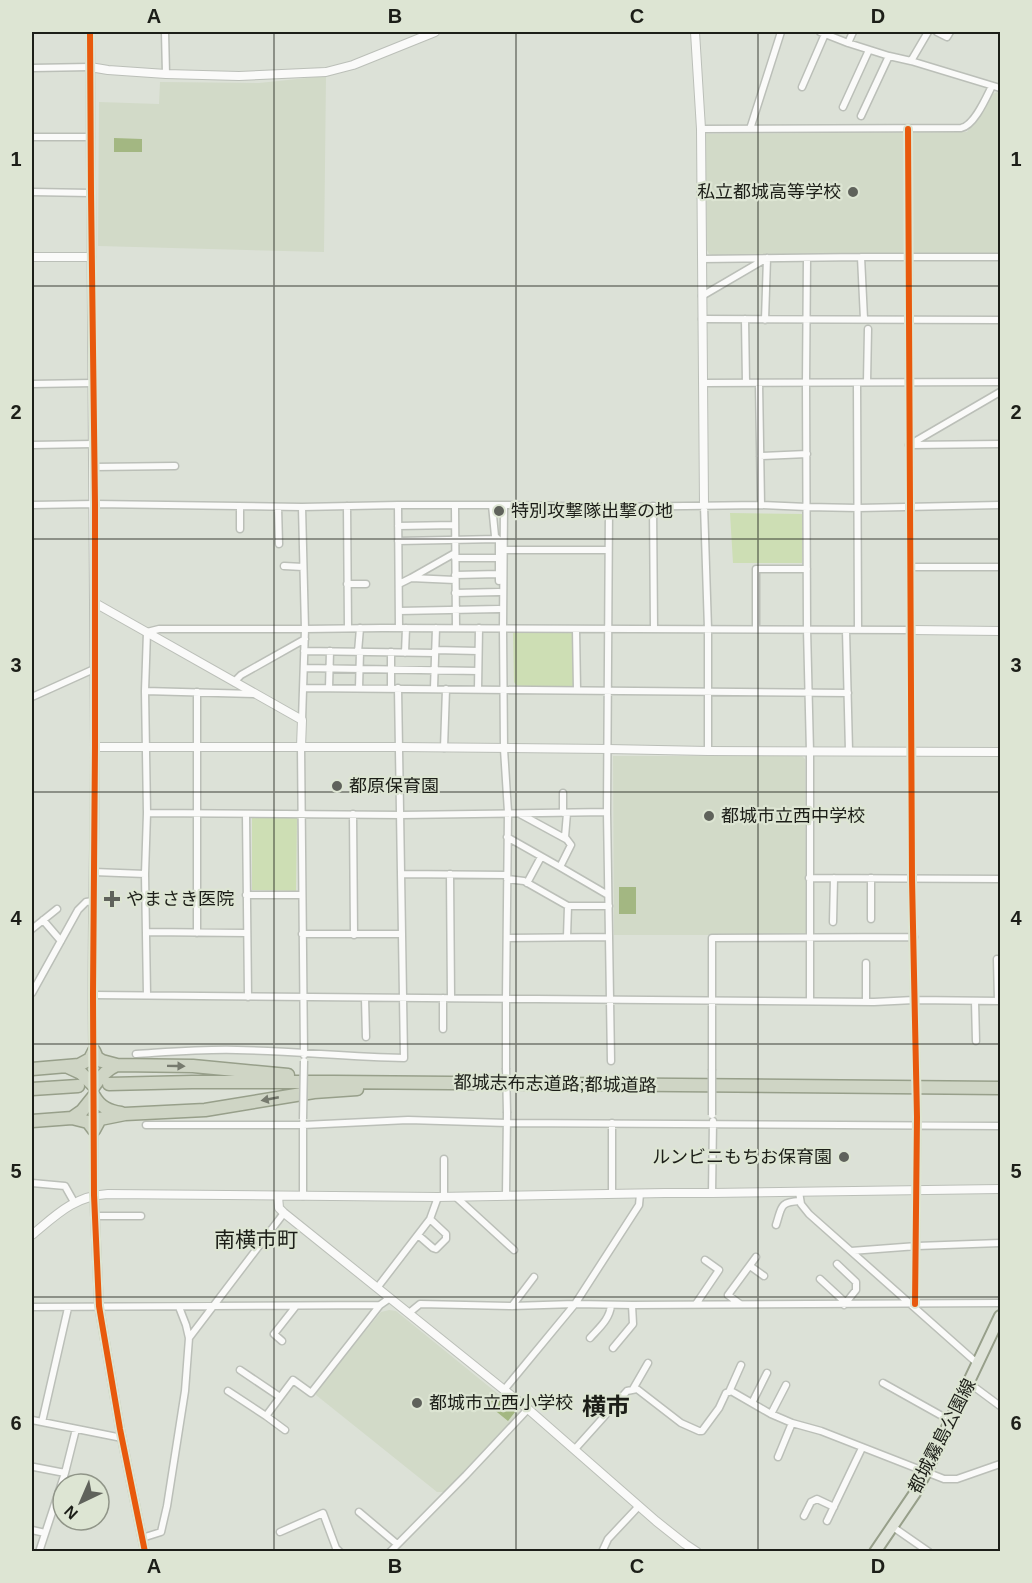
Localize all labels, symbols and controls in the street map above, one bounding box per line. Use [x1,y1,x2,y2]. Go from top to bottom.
text: A [147,5,161,27]
text: B [388,5,402,27]
text: C [630,5,644,27]
text: D [871,5,885,27]
text: 1 [10,148,22,170]
text: 1 [1010,148,1022,170]
place label: 私立都城高等学校 [697,182,841,202]
marker: 私立都城高等学校 [846,185,860,199]
text: 2 [10,401,22,423]
text: 2 [1010,401,1022,423]
place label: 特別攻撃隊出撃の地 [511,501,673,521]
marker: 特別攻撃隊出撃の地 [492,504,506,518]
text: 3 [10,654,22,676]
text: 3 [1010,654,1022,676]
place label: 都原保育園 [349,776,439,796]
marker: 都原保育園 [330,779,344,793]
place label: 都城市立西中学校 [721,806,865,826]
marker: 都城市立西中学校 [702,809,716,823]
place label: やまさき医院 [126,889,234,909]
marker: やまさき医院 [103,890,121,908]
text: 4 [10,907,22,929]
text: 4 [1010,907,1022,929]
one-way arrow [166,1061,185,1071]
street label: 都城志布志道路;都城道路 [453,1072,657,1096]
one-way arrow [260,1095,279,1104]
place label: ルンビニもちお保育園 [652,1147,832,1167]
marker: ルンビニもちお保育園 [837,1150,851,1164]
text: 5 [10,1160,22,1182]
text: 5 [1010,1160,1022,1182]
district label: 南横市町 [214,1228,298,1251]
street label: 都城霧島公園線 [904,1375,980,1497]
place label: 都城市立西小学校 [429,1393,573,1413]
district label: 横市 [582,1393,630,1420]
marker: 都城市立西小学校 [410,1396,424,1410]
text: 6 [10,1412,22,1434]
text: 6 [1010,1412,1022,1434]
north arrow [51,1472,111,1532]
text: N [61,1502,81,1523]
text: A [147,1555,161,1577]
text: B [388,1555,402,1577]
text: C [630,1555,644,1577]
text: D [871,1555,885,1577]

